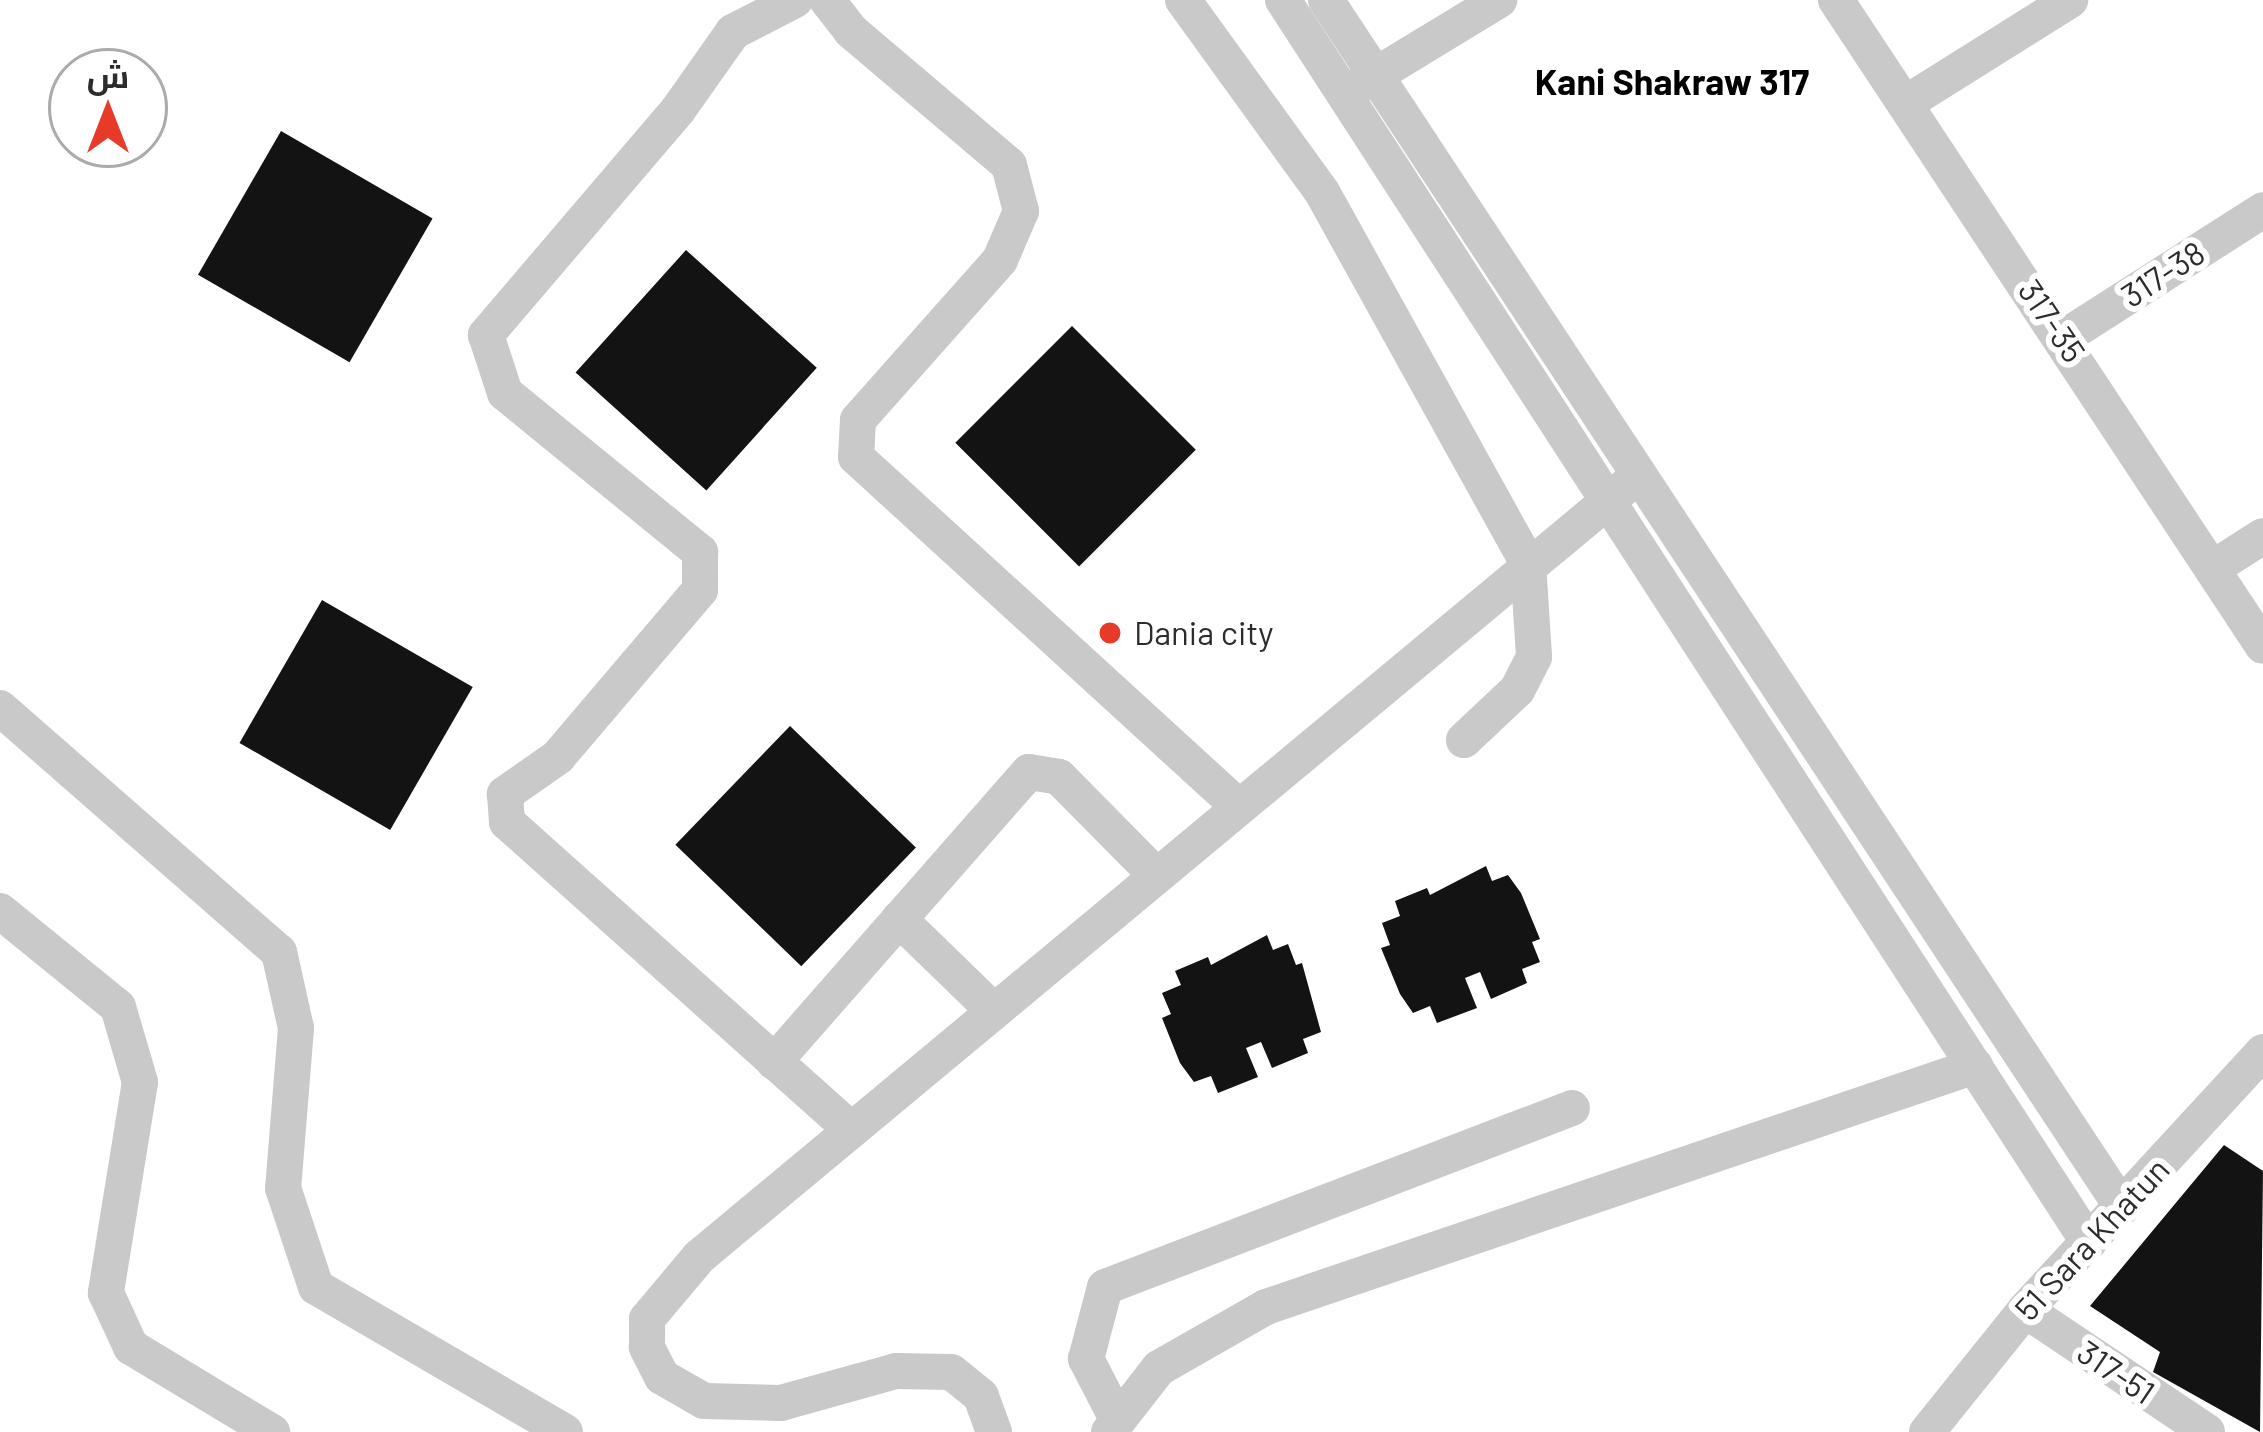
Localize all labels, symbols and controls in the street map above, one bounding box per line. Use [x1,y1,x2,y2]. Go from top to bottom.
north arrow [48,48,168,168]
text: ش [87,55,129,95]
district label: Kani Shakraw 317 [1535,59,1809,103]
street label: 317-38 [2114,233,2212,315]
street label: 317-35 [2010,272,2094,370]
place label: Dania city [1134,613,1274,653]
marker: Dania city [1097,620,1123,646]
street label: 51 Sara Khatun [2007,1149,2177,1329]
street label: 317-51 [2070,1332,2162,1412]

